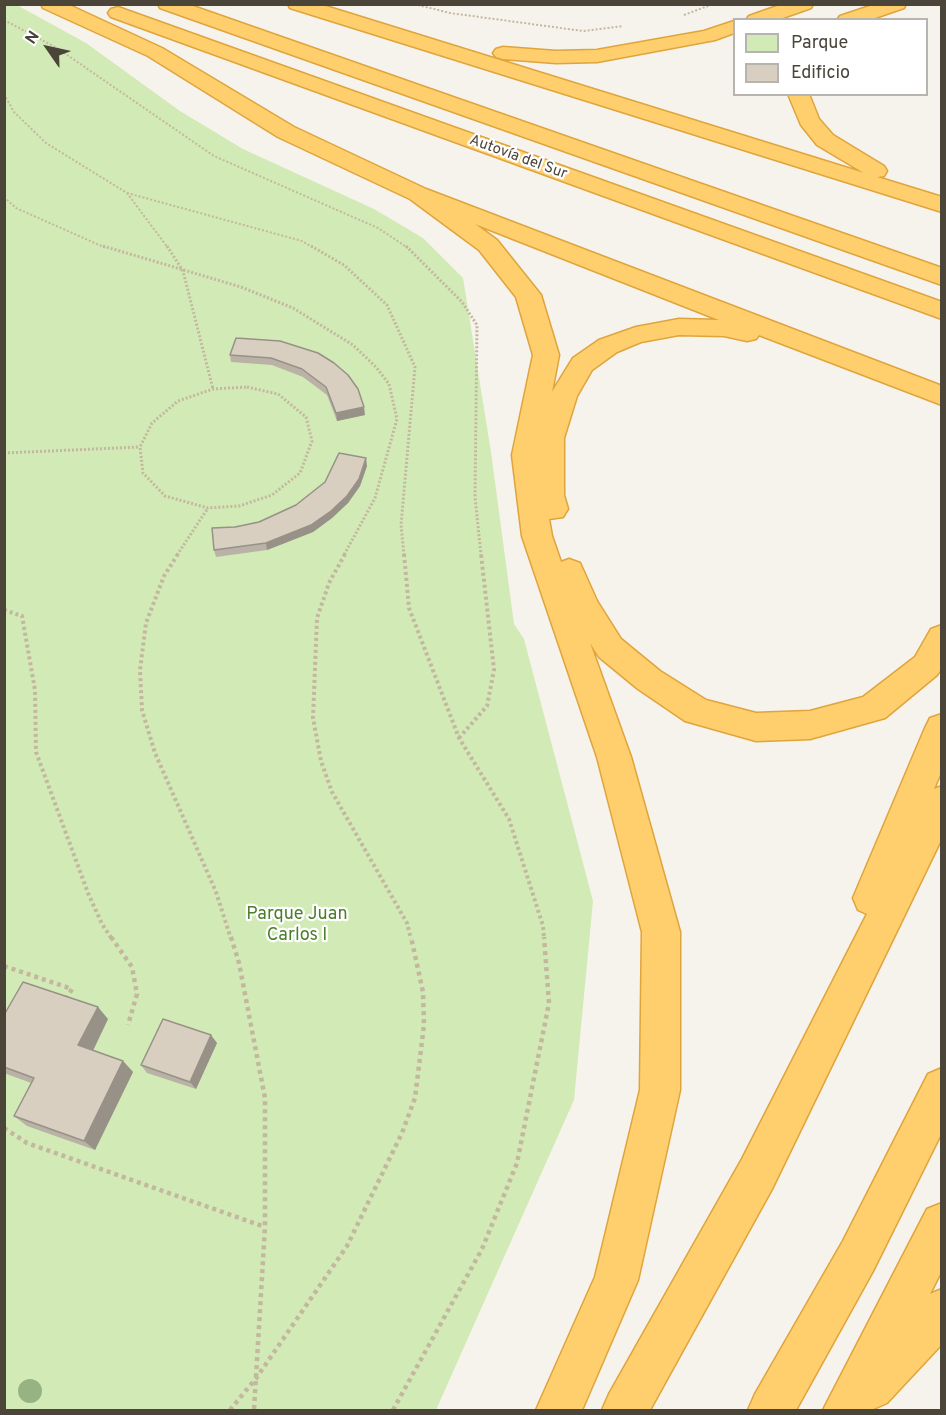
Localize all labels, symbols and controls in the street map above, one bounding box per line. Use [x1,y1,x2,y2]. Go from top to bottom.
north arrow [18,18,78,78]
legend [733,18,928,96]
text: N [22,28,45,48]
text: Parque [791,32,848,55]
text: Edificio [791,62,850,85]
street label: Autovía del Sur [467,132,569,184]
park label: Parque Juan Carlos I [246,904,348,946]

